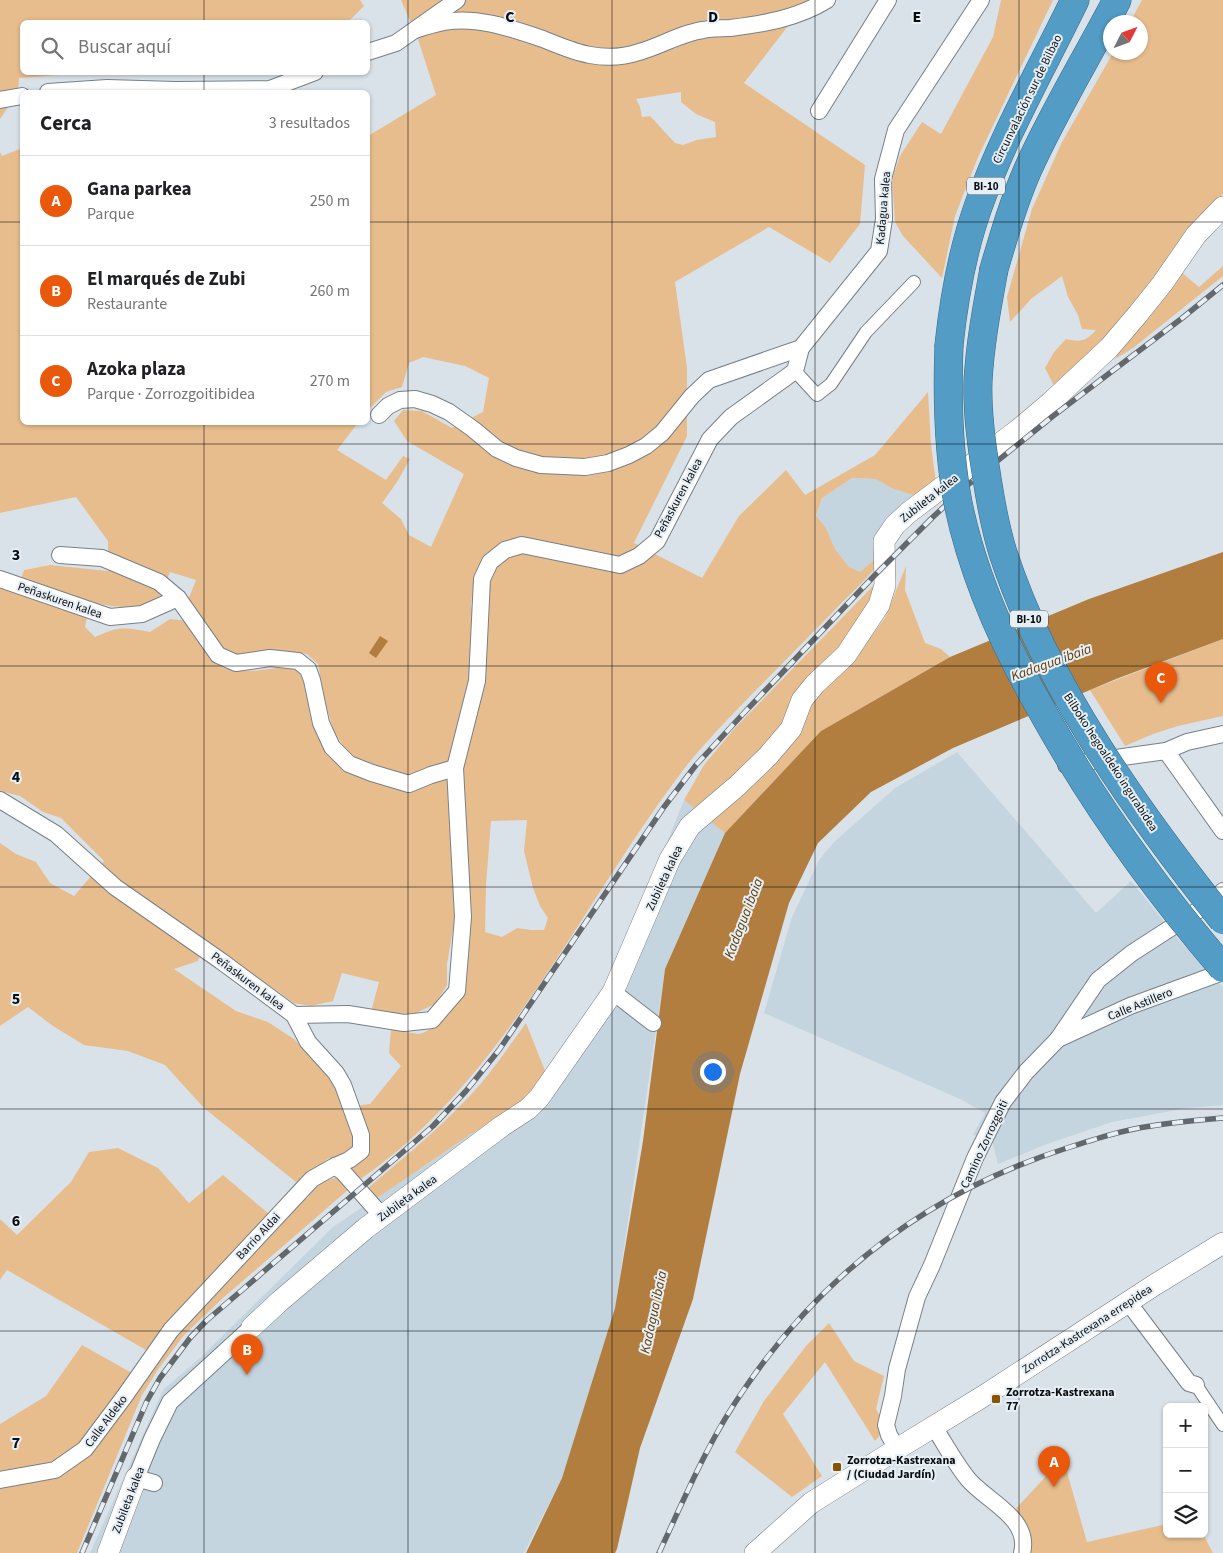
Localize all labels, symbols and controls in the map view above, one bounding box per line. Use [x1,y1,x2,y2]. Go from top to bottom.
text: C [505,6,515,28]
text: D [708,6,718,28]
text: E [913,6,921,28]
north arrow [1103,15,1148,60]
search box [20,20,370,75]
street label: Circunvalación sur de Bilbao [989,32,1066,167]
icon: search [38,34,66,62]
text: Buscar aquí [78,34,171,61]
text: Cerca [40,108,92,138]
text: 3 resultados [269,112,350,134]
street label: Kadagua kalea [872,171,895,245]
text: Gana parkea [87,176,192,203]
road number: BI-10 [967,178,1005,195]
text: A [51,190,61,212]
text: 250 m [310,190,350,212]
text: Parque [87,203,134,225]
text: El marqués de Zubi [87,266,246,293]
text: B [51,280,61,302]
text: 260 m [310,280,350,302]
text: Restaurante [87,293,167,315]
text: Azoka plaza [87,356,186,383]
text: C [51,370,61,392]
text: 270 m [310,370,350,392]
text: Parque · Zorrozgoitibidea [87,383,255,405]
street label: Peñaskuren kalea [650,455,707,541]
street label: Zubileta kalea [896,470,962,527]
text: 3 [12,544,20,566]
street label: Peñaskuren kalea [15,578,104,623]
road number: BI-10 [1010,610,1048,628]
water label: Kadagua ibaia [1008,639,1095,687]
pin: C [1145,662,1177,703]
street label: Bilboko hegoaldeko ingurabidea [1059,690,1162,835]
text: 4 [12,766,21,788]
street label: Zubileta kalea [642,843,687,914]
water label: Kadagua ibaia [719,875,769,961]
street label: Peñaskuren kalea [207,948,288,1015]
street label: Calle Astillero [1105,984,1175,1025]
text: 5 [12,988,20,1010]
your location [700,1059,726,1085]
street label: Camino Zorrozgoiti [956,1097,1012,1191]
street label: Zubileta kalea [374,1171,441,1226]
street label: Barrio Aldai [232,1209,285,1264]
text: 6 [12,1210,20,1232]
water label: Kadagua ibaia [635,1268,673,1356]
street label: Zorrotza-Kastrexana errepidea [1019,1281,1156,1378]
pin: B [231,1334,263,1375]
place label: Zorrotza-Kastrexana 77 [1006,1384,1115,1415]
street label: Calle Aldeko [81,1392,132,1451]
marker: Zorrotza-Kastrexana 77 [990,1393,1002,1405]
map controls [1163,1403,1208,1538]
button: + [1163,1403,1208,1448]
text: 7 [12,1432,20,1454]
pin: A [1038,1446,1070,1487]
button: − [1163,1448,1208,1493]
place label: Zorrotza-Kastrexana / (Ciudad Jardín) [847,1452,956,1483]
marker: Zorrotza-Kastrexana / (Ciudad Jardín) [831,1461,843,1473]
street label: Zubileta kalea [108,1464,149,1536]
button: layers [1163,1493,1208,1538]

